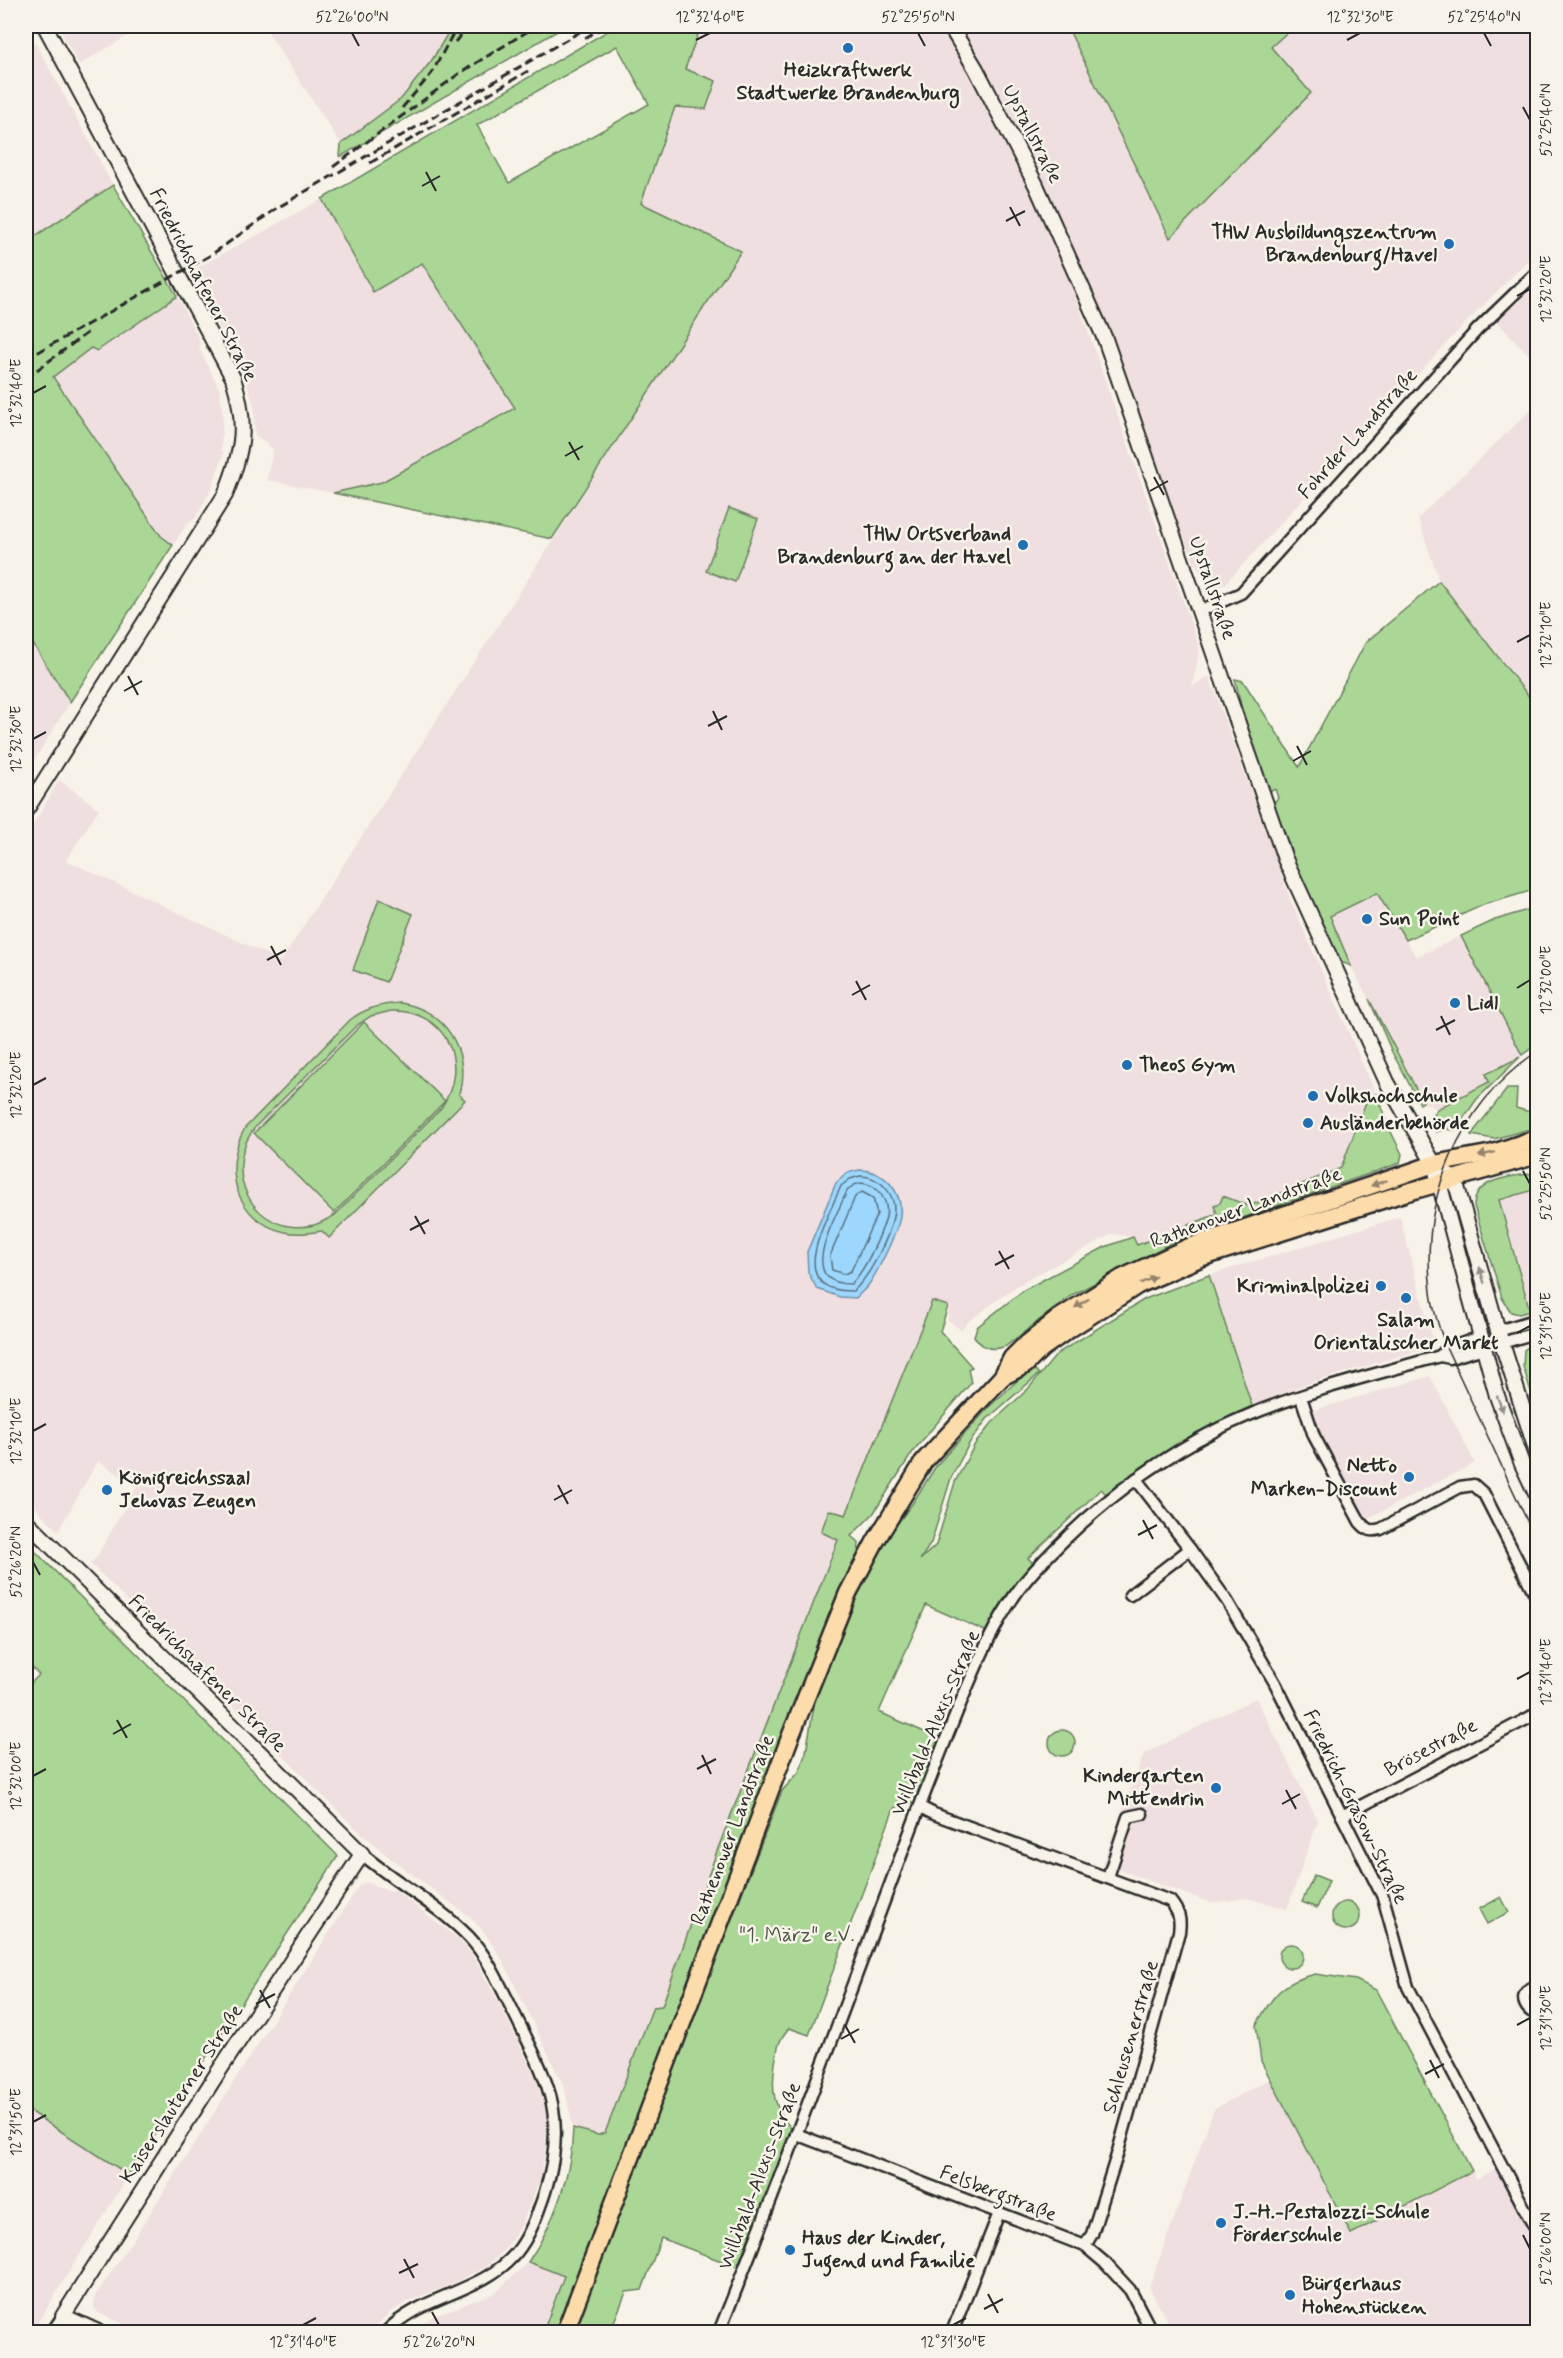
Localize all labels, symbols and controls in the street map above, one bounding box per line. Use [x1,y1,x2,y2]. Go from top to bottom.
text: 52°26'00"N [315,8,389,28]
text: 12°32'40"E [675,8,745,28]
text: 52°25'50"N [881,8,955,28]
text: 12°32'30"E [1326,8,1394,28]
text: 52°25'40"N [1447,8,1521,28]
marker: Heizkraftwerk Stadtwerke Brandenburg [841,41,855,55]
place label: Heizkraftwerk Stadtwerke Brandenburg [736,57,960,109]
street label: Upstallstraße [995,80,1069,188]
text: 52°25'40"N [1537,83,1557,157]
street label: Friedrichshafener Straße [142,184,264,387]
place label: THW Ausbildungszentrum Brandenburg/Havel [1211,219,1437,271]
marker: THW Ausbildungszentrum Brandenburg/Havel [1442,237,1456,251]
text: 12°32'20"E [1537,255,1557,323]
text: 12°32'40"E [7,358,27,428]
street label: Fohrder Landstraße [1292,363,1424,505]
place label: THW Ortsverband Brandenburg an der Havel [777,521,1011,573]
street label: Upstallstraße [1182,533,1242,644]
marker: THW Ortsverband Brandenburg an der Havel [1016,538,1030,552]
text: 12°32'10"E [1537,601,1557,669]
text: 12°32'30"E [7,705,27,773]
place label: Sun Point [1379,906,1460,933]
marker: Sun Point [1360,912,1374,926]
text: 12°32'00"E [1537,945,1557,1014]
place label: Lidl [1467,990,1498,1017]
marker: Lidl [1448,996,1462,1010]
text: 12°32'20"E [7,1051,27,1119]
place label: Theos Gym [1139,1052,1236,1079]
marker: Theos Gym [1120,1058,1134,1072]
place label: Volkshochschule [1325,1083,1458,1110]
marker: Volkshochschule [1306,1089,1320,1103]
place label: Ausländerbehörde [1320,1110,1470,1137]
marker: Ausländerbehörde [1301,1116,1315,1130]
text: 52°25'50"N [1537,1147,1557,1221]
one-way arrow [1477,1150,1496,1159]
street label: Rathenower Landstraße [1147,1161,1346,1255]
one-way arrow [1370,1178,1388,1188]
one-way arrow [1477,1265,1486,1283]
place label: Kriminalpolizei [1237,1273,1369,1300]
one-way arrow [1140,1276,1157,1285]
marker: Kriminalpolizei [1374,1279,1388,1293]
marker: Salam Orientalischer Markt [1399,1291,1413,1305]
text: 12°31'50"E [1537,1292,1557,1360]
one-way arrow [1074,1298,1090,1309]
place label: Salam Orientalischer Markt [1314,1307,1499,1357]
one-way arrow [1496,1396,1506,1414]
text: 12°32'10"E [7,1397,27,1465]
place label: Netto Marken-Discount [1251,1453,1398,1503]
place label: Königreichssaal Jehovas Zeugen [119,1465,256,1515]
marker: Netto Marken-Discount [1402,1470,1416,1484]
marker: Königreichssaal Jehovas Zeugen [100,1483,114,1497]
text: 52°26'20"N [7,1526,27,1598]
street label: Friedrichshafener Straße [122,1589,292,1759]
street label: Willibald-Alexis-Straße [885,1626,987,1820]
text: 12°31'40"E [1537,1638,1557,1706]
street label: Friedrich-Grasow-Straße [1296,1705,1414,1909]
street label: Brösestraße [1380,1712,1482,1784]
street label: Rathenower Landstraße [684,1731,782,1929]
text: 12°32'00"E [7,1741,27,1810]
place label: Kindergarten Mittendrin [1083,1763,1204,1813]
marker: Kindergarten Mittendrin [1209,1781,1223,1795]
park label: "1. März" e.V. [739,1922,855,1949]
street label: Schleusenerstraße [1096,1957,1166,2117]
text: 12°31'30"E [1537,1985,1557,2051]
street label: Kaiserslauterner Straße [114,1999,250,2189]
street label: Willibald-Alexis-Straße [712,2078,808,2274]
text: 12°31'50"E [7,2088,27,2156]
street label: Felsbergstraße [935,2159,1061,2231]
place label: J.-H.-Pestalozzi-Schule Förderschule [1233,2199,1430,2249]
text: 52°26'00"N [1537,2212,1557,2286]
marker: J.-H.-Pestalozzi-Schule Förderschule [1214,2216,1228,2230]
place label: Haus der Kinder, Jugend und Familie [802,2225,975,2277]
marker: Haus der Kinder, Jugend und Familie [783,2243,797,2257]
place label: Bürgerhaus Hohenstücken [1302,2271,1426,2321]
marker: Bürgerhaus Hohenstücken [1283,2288,1297,2302]
text: 12°31'40"E [269,2333,337,2353]
text: 52°26'20"N [403,2333,475,2353]
text: 12°31'30"E [920,2333,986,2353]

